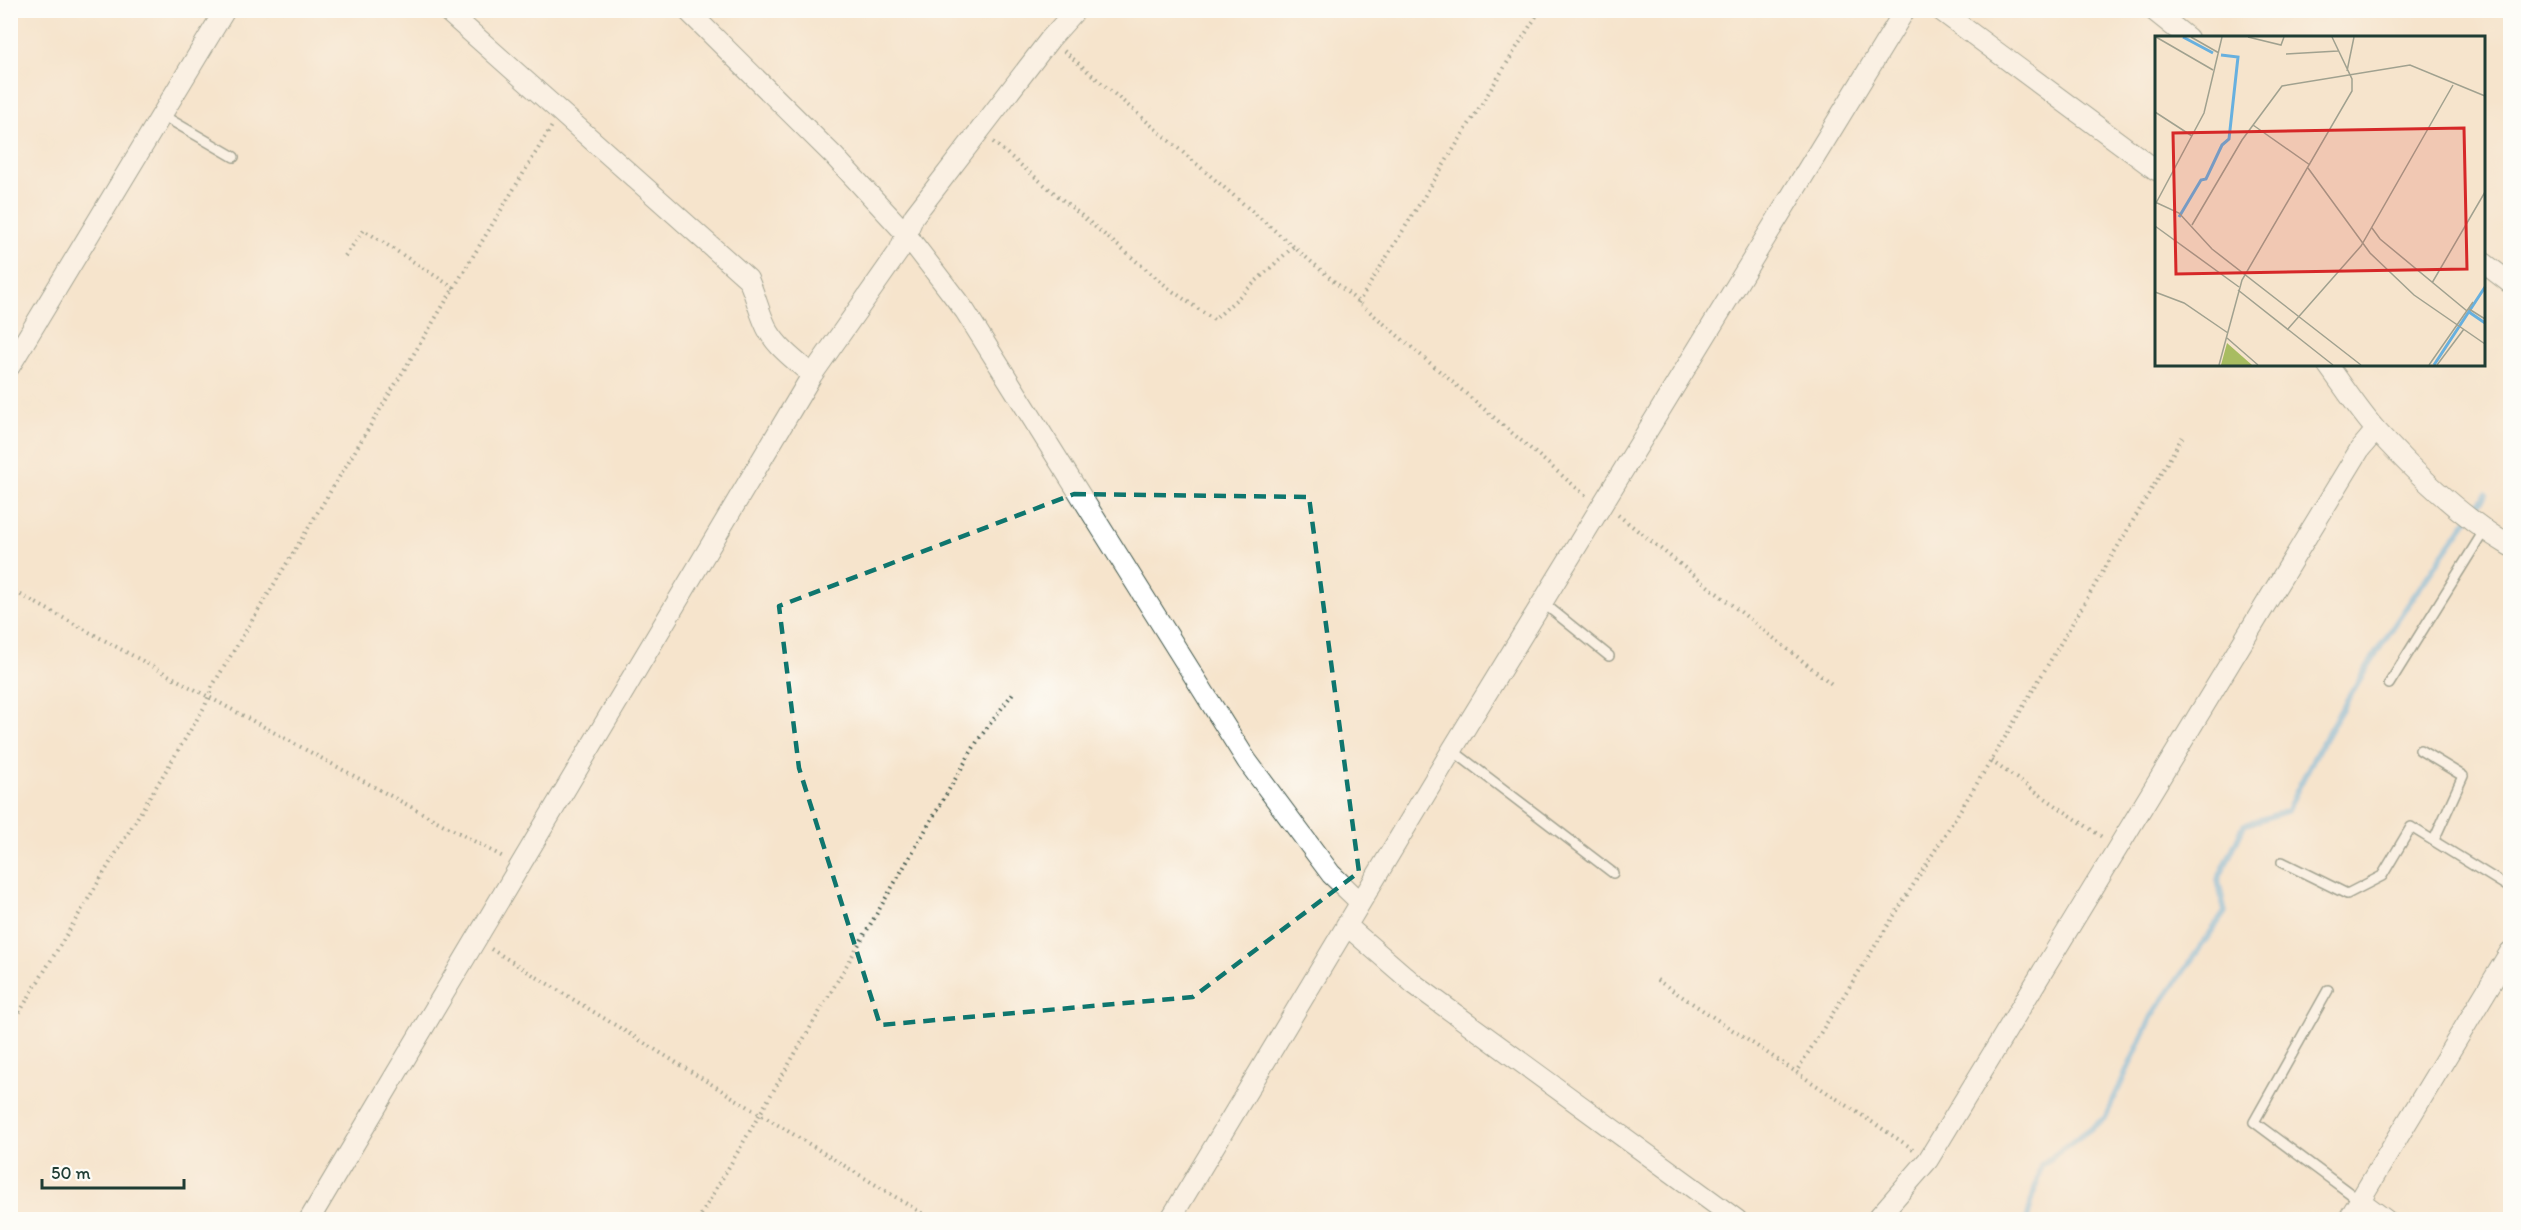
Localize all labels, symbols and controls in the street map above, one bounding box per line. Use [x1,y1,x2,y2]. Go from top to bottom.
inset map [2155,36,2485,366]
scale bar [42,1152,184,1190]
text: 50 m [51,1162,91,1184]

